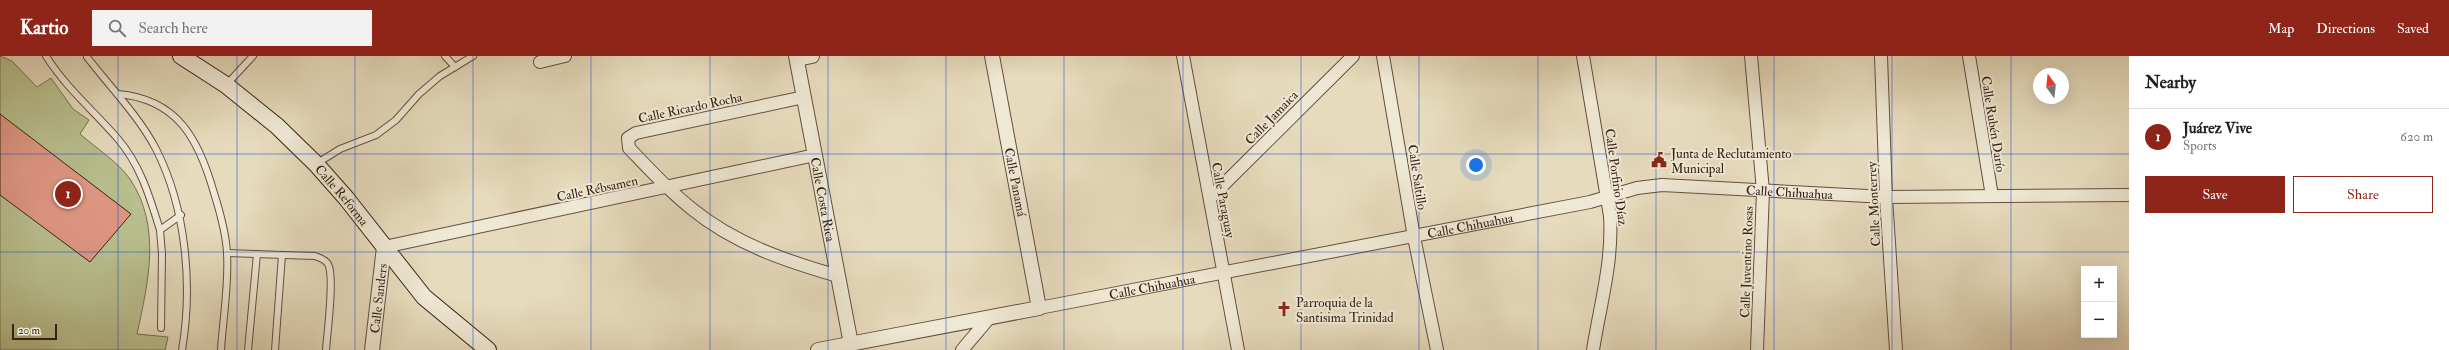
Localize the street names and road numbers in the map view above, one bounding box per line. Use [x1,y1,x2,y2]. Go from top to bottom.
street label: Calle Rubén Darío [1978,75,2009,173]
street label: Calle Jamaica [1242,87,1302,148]
street label: Calle Ricardo Rocha [637,89,744,127]
street label: Calle Porfirio Díaz [1601,128,1631,227]
street label: Calle Saltillo [1404,143,1430,211]
street label: Calle Panamá [1001,146,1030,219]
street label: Calle Costa Rica [807,156,838,244]
street label: Calle Paraguay [1207,161,1238,240]
street label: Calle Monterrey [1864,161,1885,247]
street label: Calle Reforma [311,162,372,230]
street label: Calle Rébsamen [555,173,640,205]
street label: Calle Chihuahua [1746,183,1834,203]
street label: Calle Juventino Rosas [1737,205,1757,318]
street label: Calle Chihuahua [1426,210,1515,242]
street label: Calle Sanders [367,262,391,334]
street label: Calle Chihuahua [1108,271,1197,303]

